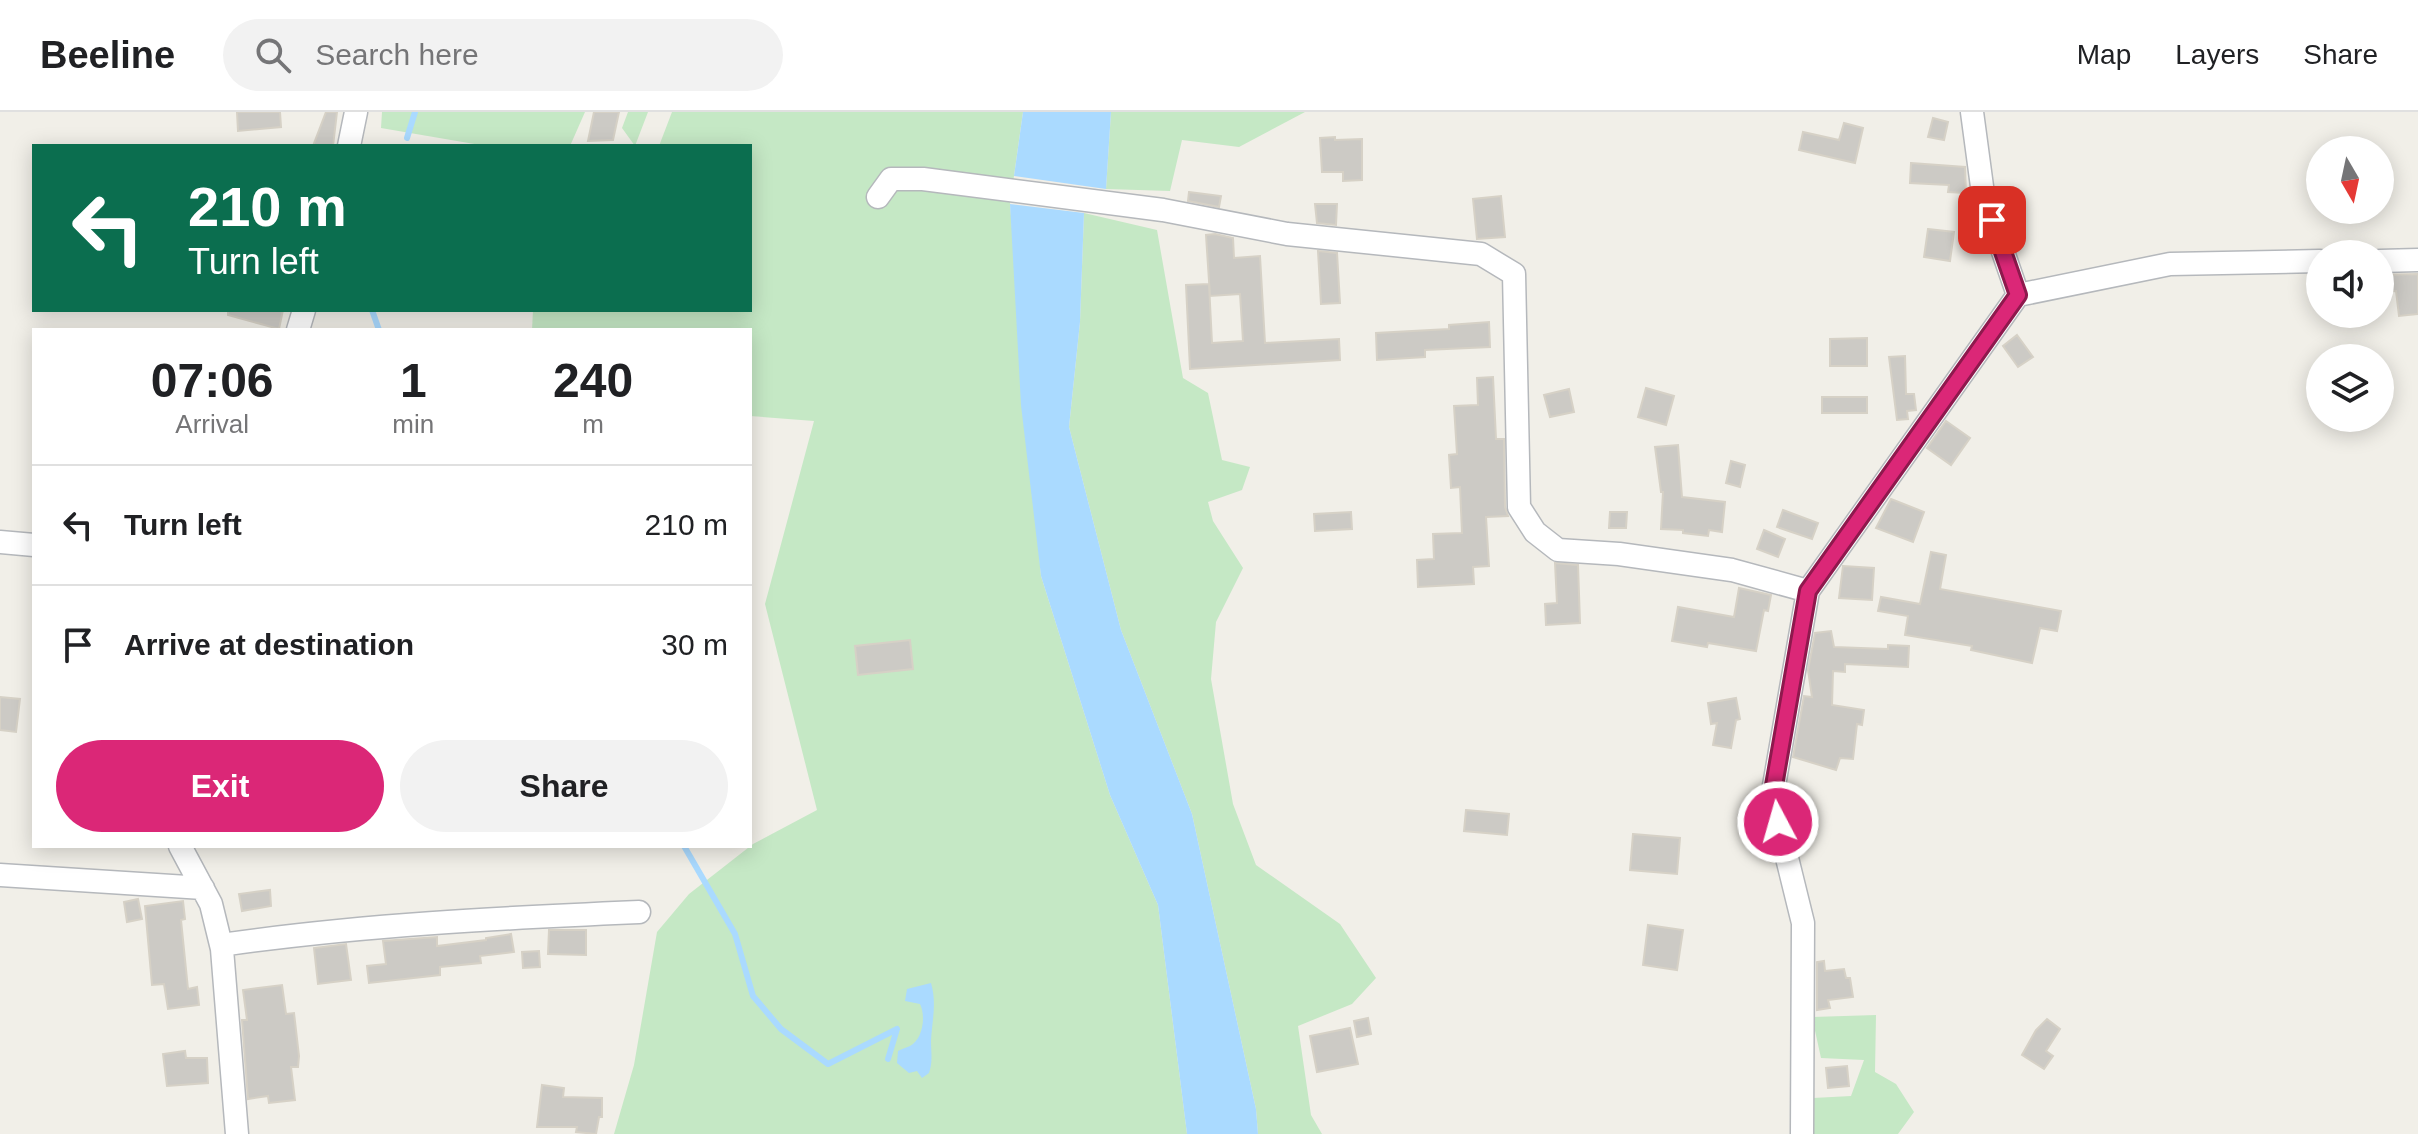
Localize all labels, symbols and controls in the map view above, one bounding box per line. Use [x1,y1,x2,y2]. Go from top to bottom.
search box [223,19,783,91]
icon: search [251,33,295,77]
text: Beeline [40,34,175,76]
text: Search here [315,38,479,71]
text: Map [2077,39,2131,70]
text: Layers [2175,39,2259,70]
text: Share [2303,39,2378,70]
north arrow [2306,136,2394,224]
map controls [2306,136,2394,432]
text: 210 m [188,175,347,238]
icon: left [56,176,160,280]
pin [1958,186,2026,254]
icon: arrive [1970,198,2014,242]
button: sound [2306,240,2394,328]
text: Turn left [188,241,319,282]
button: layers [2306,344,2394,432]
text: 07:06 [151,354,274,407]
text: 1 [400,354,427,407]
text: 240 [553,354,633,407]
text: Arrival [175,409,249,439]
text: min [392,409,434,439]
text: m [582,409,604,439]
icon: left [56,503,100,547]
text: Turn left [124,508,242,541]
text: 210 m [645,508,728,541]
icon: arrive [56,623,100,667]
text: Arrive at destination [124,628,414,661]
text: 30 m [661,628,728,661]
button: Exit [56,740,384,832]
button: Share [400,740,728,832]
position arrow [1736,780,1820,864]

